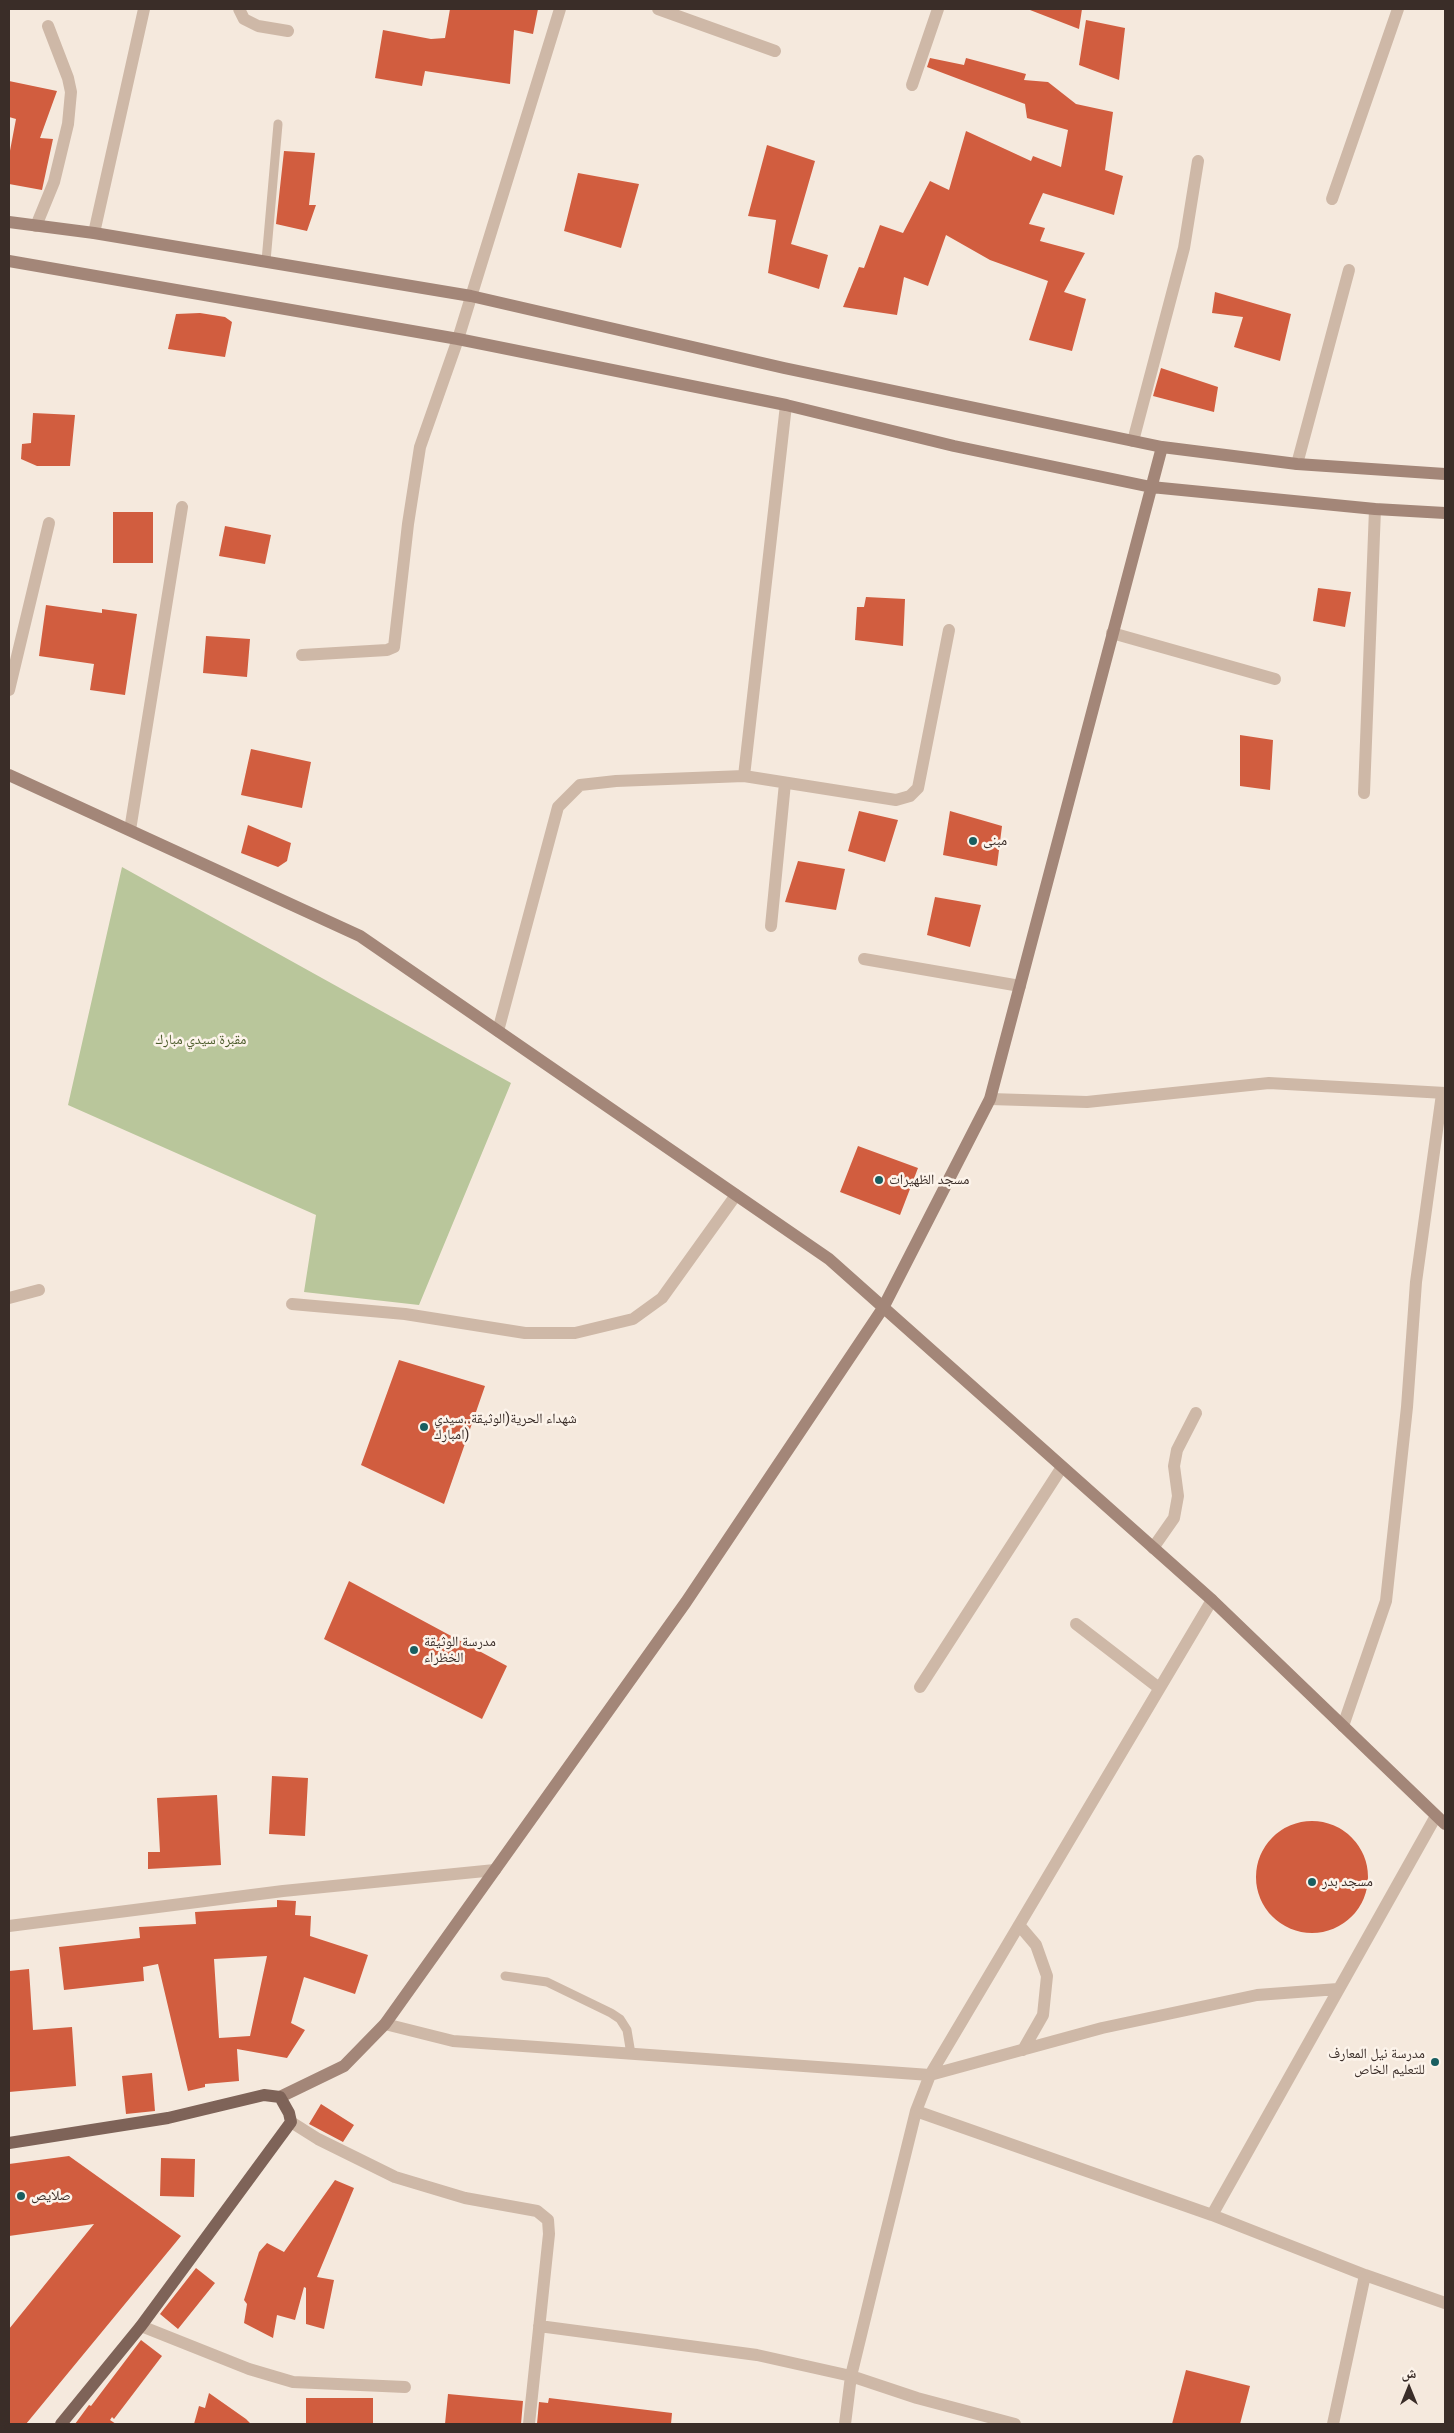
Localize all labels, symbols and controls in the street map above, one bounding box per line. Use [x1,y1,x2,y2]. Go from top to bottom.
place label: مبنى [983,833,1007,849]
marker: مبنى [967,835,979,847]
park label: مقبرة سيدي مبارك [156,1032,246,1048]
place label: مسجد الظهيرات [889,1172,969,1188]
marker: مسجد الظهيرات [873,1174,885,1186]
place label: شهداء الحرية(الوثيقة..سيدي امبارك) [434,1411,577,1444]
marker: شهداء الحرية(الوثيقة..سيدي امبارك) [418,1421,430,1433]
place label: مدرسة الوثيقة الخظراء [424,1634,496,1666]
marker: مدرسة الوثيقة الخظراء [408,1644,420,1656]
place label: مسجد بدر [1322,1874,1373,1890]
marker: مسجد بدر [1306,1876,1318,1888]
place label: مدرسة نيل المعارف للتعليم الخاص [1328,2046,1425,2078]
marker: مدرسة نيل المعارف للتعليم الخاص [1429,2056,1441,2068]
place label: صلايص [31,2188,71,2204]
marker: صلايص [15,2190,27,2202]
north arrow [1384,2363,1434,2413]
text: ش [1402,2365,1416,2381]

